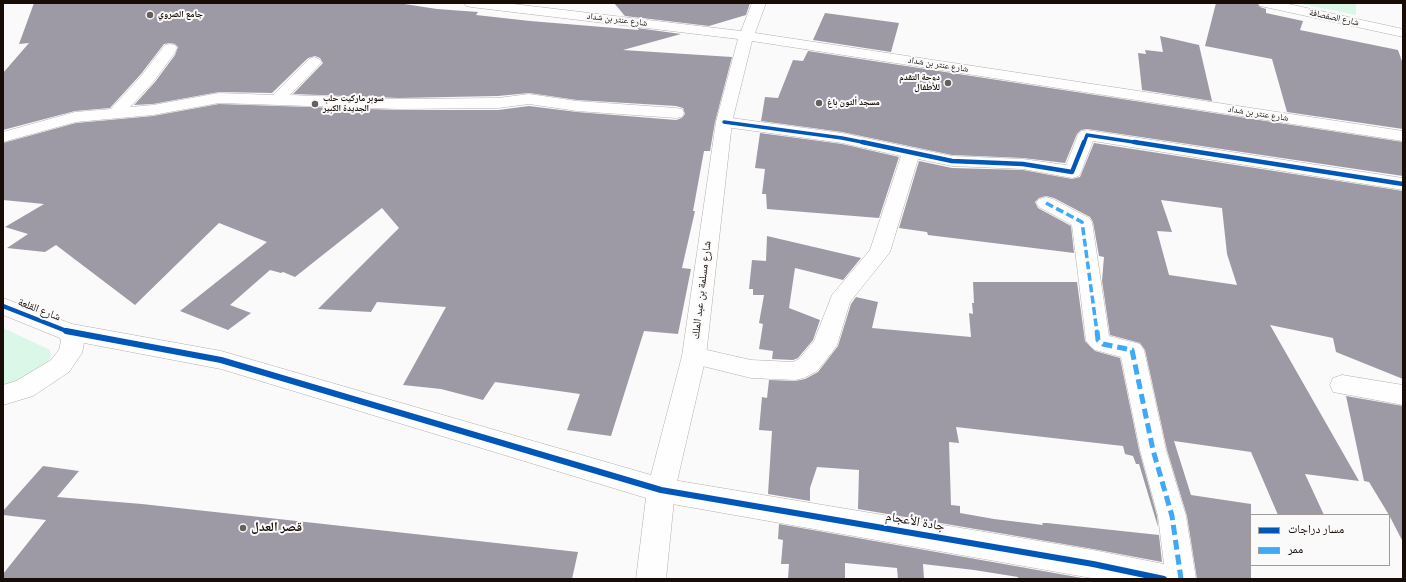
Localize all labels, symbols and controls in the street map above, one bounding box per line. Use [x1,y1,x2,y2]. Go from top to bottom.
street label: شارع الصفصافة [1308,7,1360,29]
marker: جامع الصروي [145,10,155,20]
place label: جامع الصروي [158,10,203,20]
street label: شارع عنتر بن شداد [586,11,648,29]
street label: شارع عنتر بن شداد [907,55,969,75]
place label: دوحة التقدم للأطفال [899,73,940,94]
marker: دوحة التقدم للأطفال [943,78,953,88]
place label: سوبر ماركيت حلب الجديدة الكبير [323,94,384,115]
marker: مسجد ألتون باغ [814,98,824,108]
place label: مسجد ألتون باغ [827,98,880,108]
marker: سوبر ماركيت حلب الجديدة الكبير [310,99,320,109]
street label: شارع عنتر بن شداد [1227,104,1289,124]
street label: شارع مسلمة بن عبد الملك [689,240,715,340]
street label: شارع القلعة [16,296,62,324]
street label: جادة الأعجام [884,509,946,535]
legend [1250,514,1390,566]
text: مسار دراجات [1288,519,1344,538]
place label: قصر العدل [251,520,302,536]
marker: قصر العدل [238,523,248,533]
text: ممر [1288,539,1303,558]

